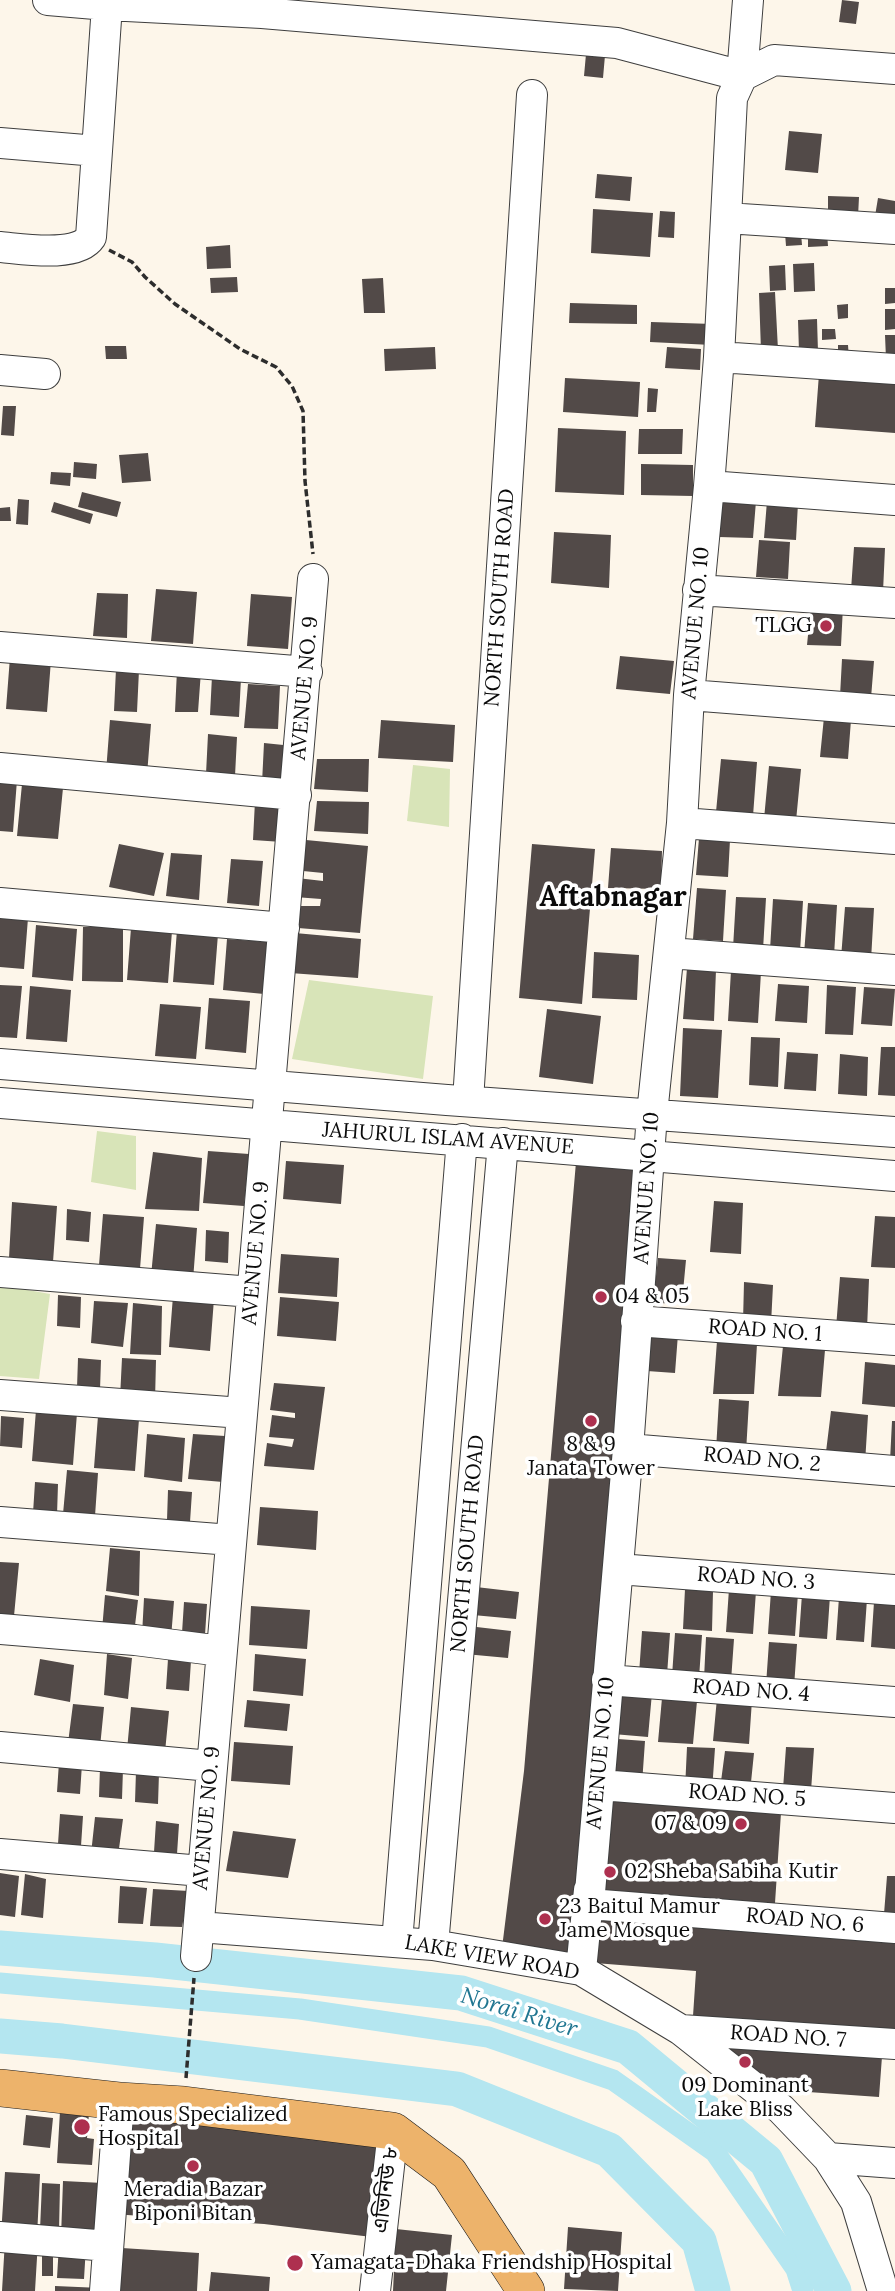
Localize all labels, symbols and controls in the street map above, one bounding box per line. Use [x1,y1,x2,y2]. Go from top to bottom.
street label: NORTH SOUTH ROAD [480,488,520,708]
street label: AVENUE NO. 10 [677,546,715,700]
place label: TLGG [755,613,812,639]
street label: AVENUE NO. 9 [286,615,324,761]
marker: TLGG [818,618,834,634]
district label: Aftabnagar [539,881,687,915]
street label: AVENUE NO. 10 [629,1111,665,1265]
street label: JAHURUL ISLAM AVENUE [321,1118,575,1160]
street label: AVENUE NO. 9 [237,1180,275,1326]
place label: 04 & 05 [615,1284,690,1310]
marker: 04 & 05 [593,1289,609,1305]
street label: ROAD NO. 1 [707,1314,823,1348]
marker: 8 & 9 Janata Tower [583,1413,599,1429]
place label: 8 & 9 Janata Tower [527,1432,655,1482]
street label: NORTH SOUTH ROAD [446,1434,490,1654]
street label: ROAD NO. 2 [702,1442,822,1478]
street label: ROAD NO. 3 [696,1562,816,1596]
street label: ROAD NO. 4 [691,1674,811,1708]
street label: AVENUE NO. 10 [582,1676,620,1830]
street label: AVENUE NO. 9 [188,1745,226,1891]
street label: ROAD NO. 5 [687,1779,807,1813]
place label: 07 & 09 [654,1811,727,1837]
marker: 07 & 09 [733,1816,749,1832]
place label: 02 Sheba Sabiha Kutir [624,1859,838,1885]
marker: 02 Sheba Sabiha Kutir [602,1864,618,1880]
place label: 23 Baitul Mamur Jame Mosque [559,1894,720,1944]
street label: ROAD NO. 6 [745,1903,865,1939]
marker: 23 Baitul Mamur Jame Mosque [537,1911,553,1927]
street label: LAKE VIEW ROAD [403,1930,581,1986]
water label: Norai River [457,1982,581,2044]
street label: ROAD NO. 7 [729,2020,847,2054]
marker: 09 Dominant Lake Bliss [737,2054,753,2070]
place label: 09 Dominant Lake Bliss [681,2073,809,2123]
place label: Famous Specialized Hospital [98,2102,288,2152]
marker: Famous Specialized Hospital [72,2117,92,2137]
street label: এভিনিউ ৮ [368,2145,404,2235]
marker: Meradia Bazar Biponi Bitan [185,2158,201,2174]
place label: Meradia Bazar Biponi Bitan [123,2177,263,2227]
place label: Yamagata-Dhaka Friendship Hospital [311,2250,672,2276]
marker: Yamagata-Dhaka Friendship Hospital [285,2253,305,2273]

